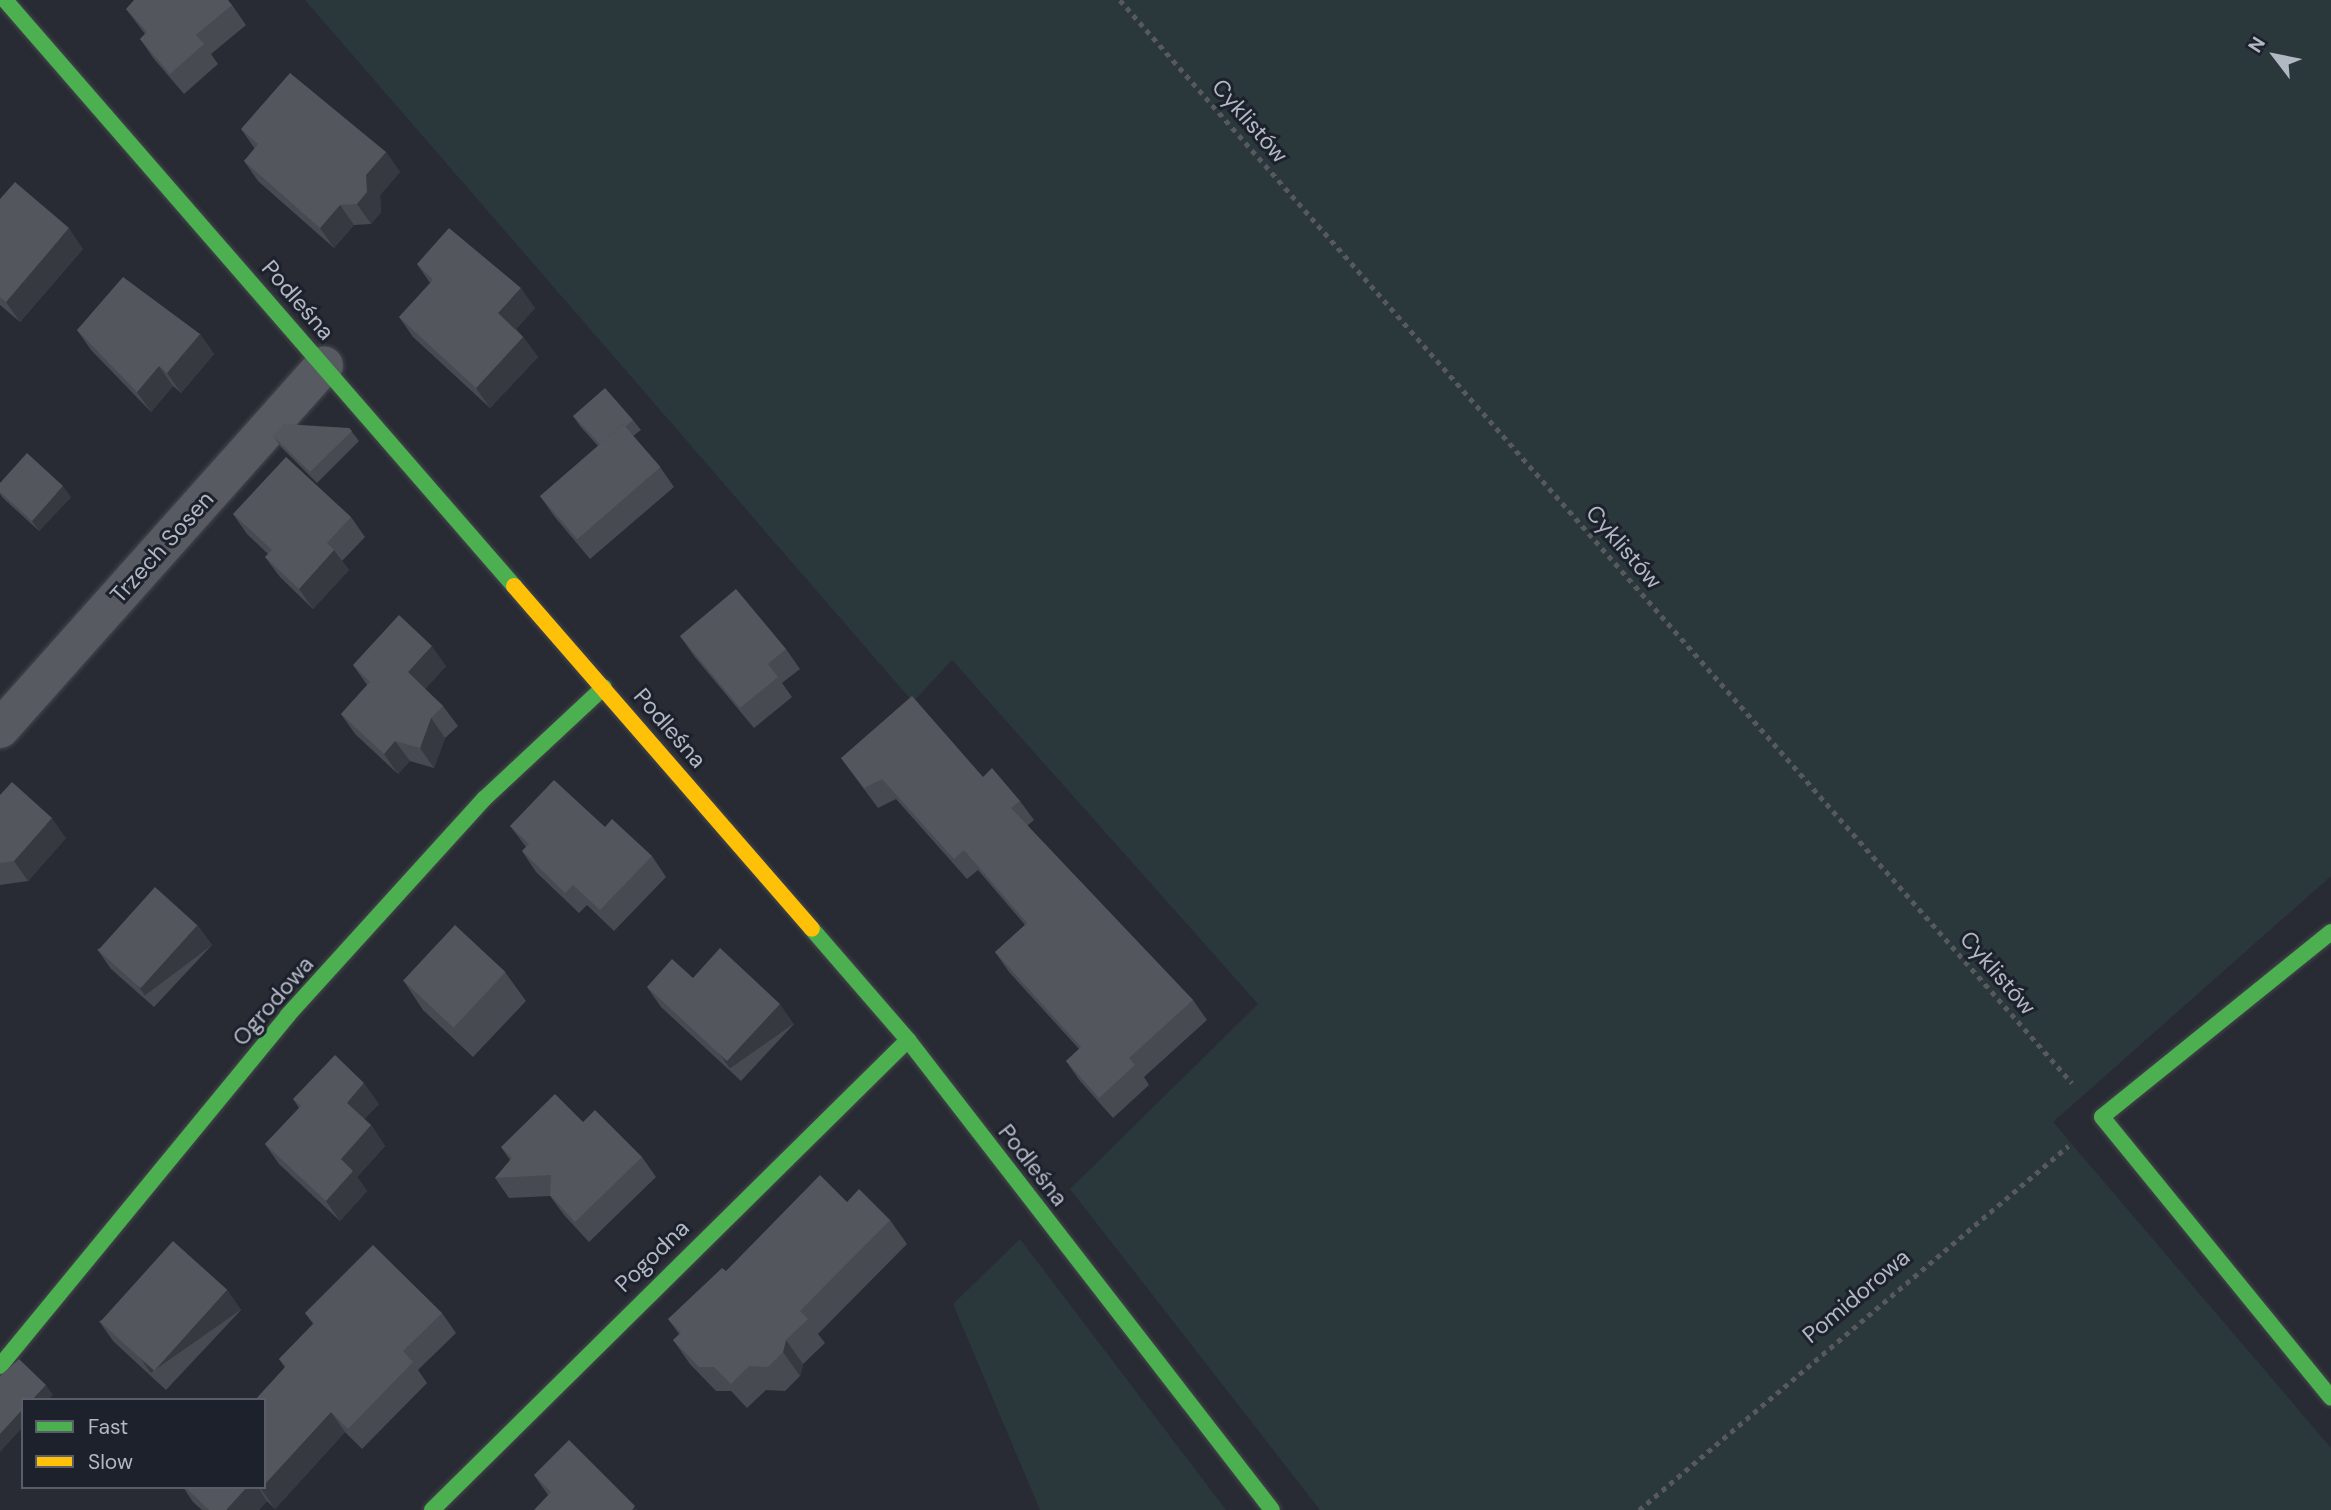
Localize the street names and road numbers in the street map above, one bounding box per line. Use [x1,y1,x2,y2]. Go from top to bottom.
street label: Cyklistów [1206,73,1294,169]
street label: Podleśna [256,255,340,345]
street label: Trzech Sosen [105,485,219,609]
street label: Cyklistów [1580,499,1668,595]
street label: Podleśna [628,683,712,773]
street label: Cyklistów [1954,925,2042,1021]
street label: Ogrodowa [227,951,319,1051]
street label: Podleśna [993,1119,1073,1211]
street label: Pogodna [609,1214,695,1298]
street label: Pomidorowa [1797,1243,1915,1349]

